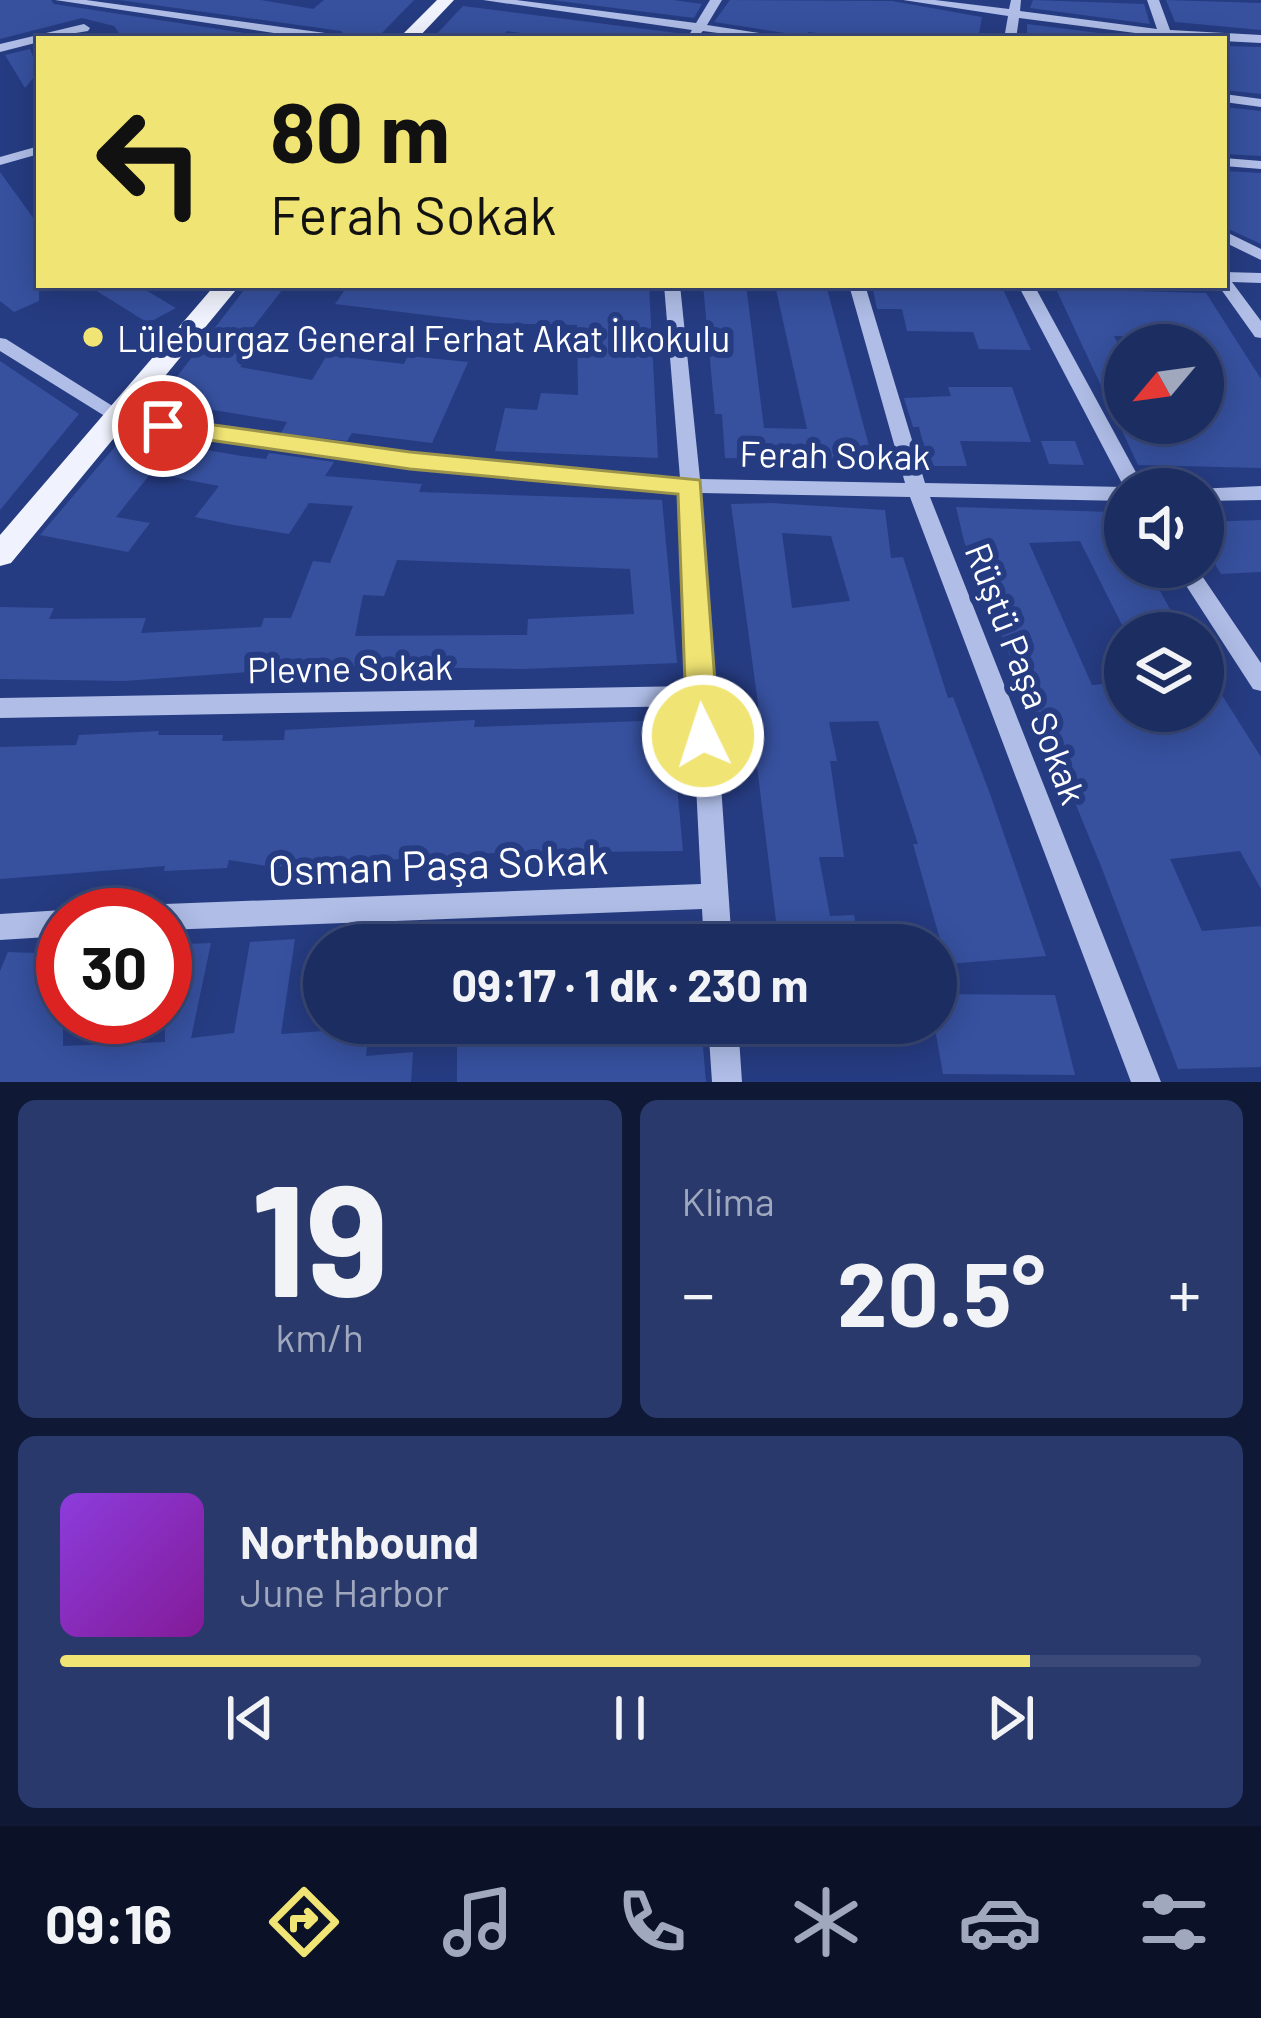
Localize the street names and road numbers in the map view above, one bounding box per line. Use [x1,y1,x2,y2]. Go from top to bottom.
street label: Ferah Sokak [739,431,931,477]
street label: Rüştü Paşa Sokak [957,536,1097,810]
street label: Plevne Sokak [247,644,453,690]
street label: Osman Paşa Sokak [267,832,609,894]

